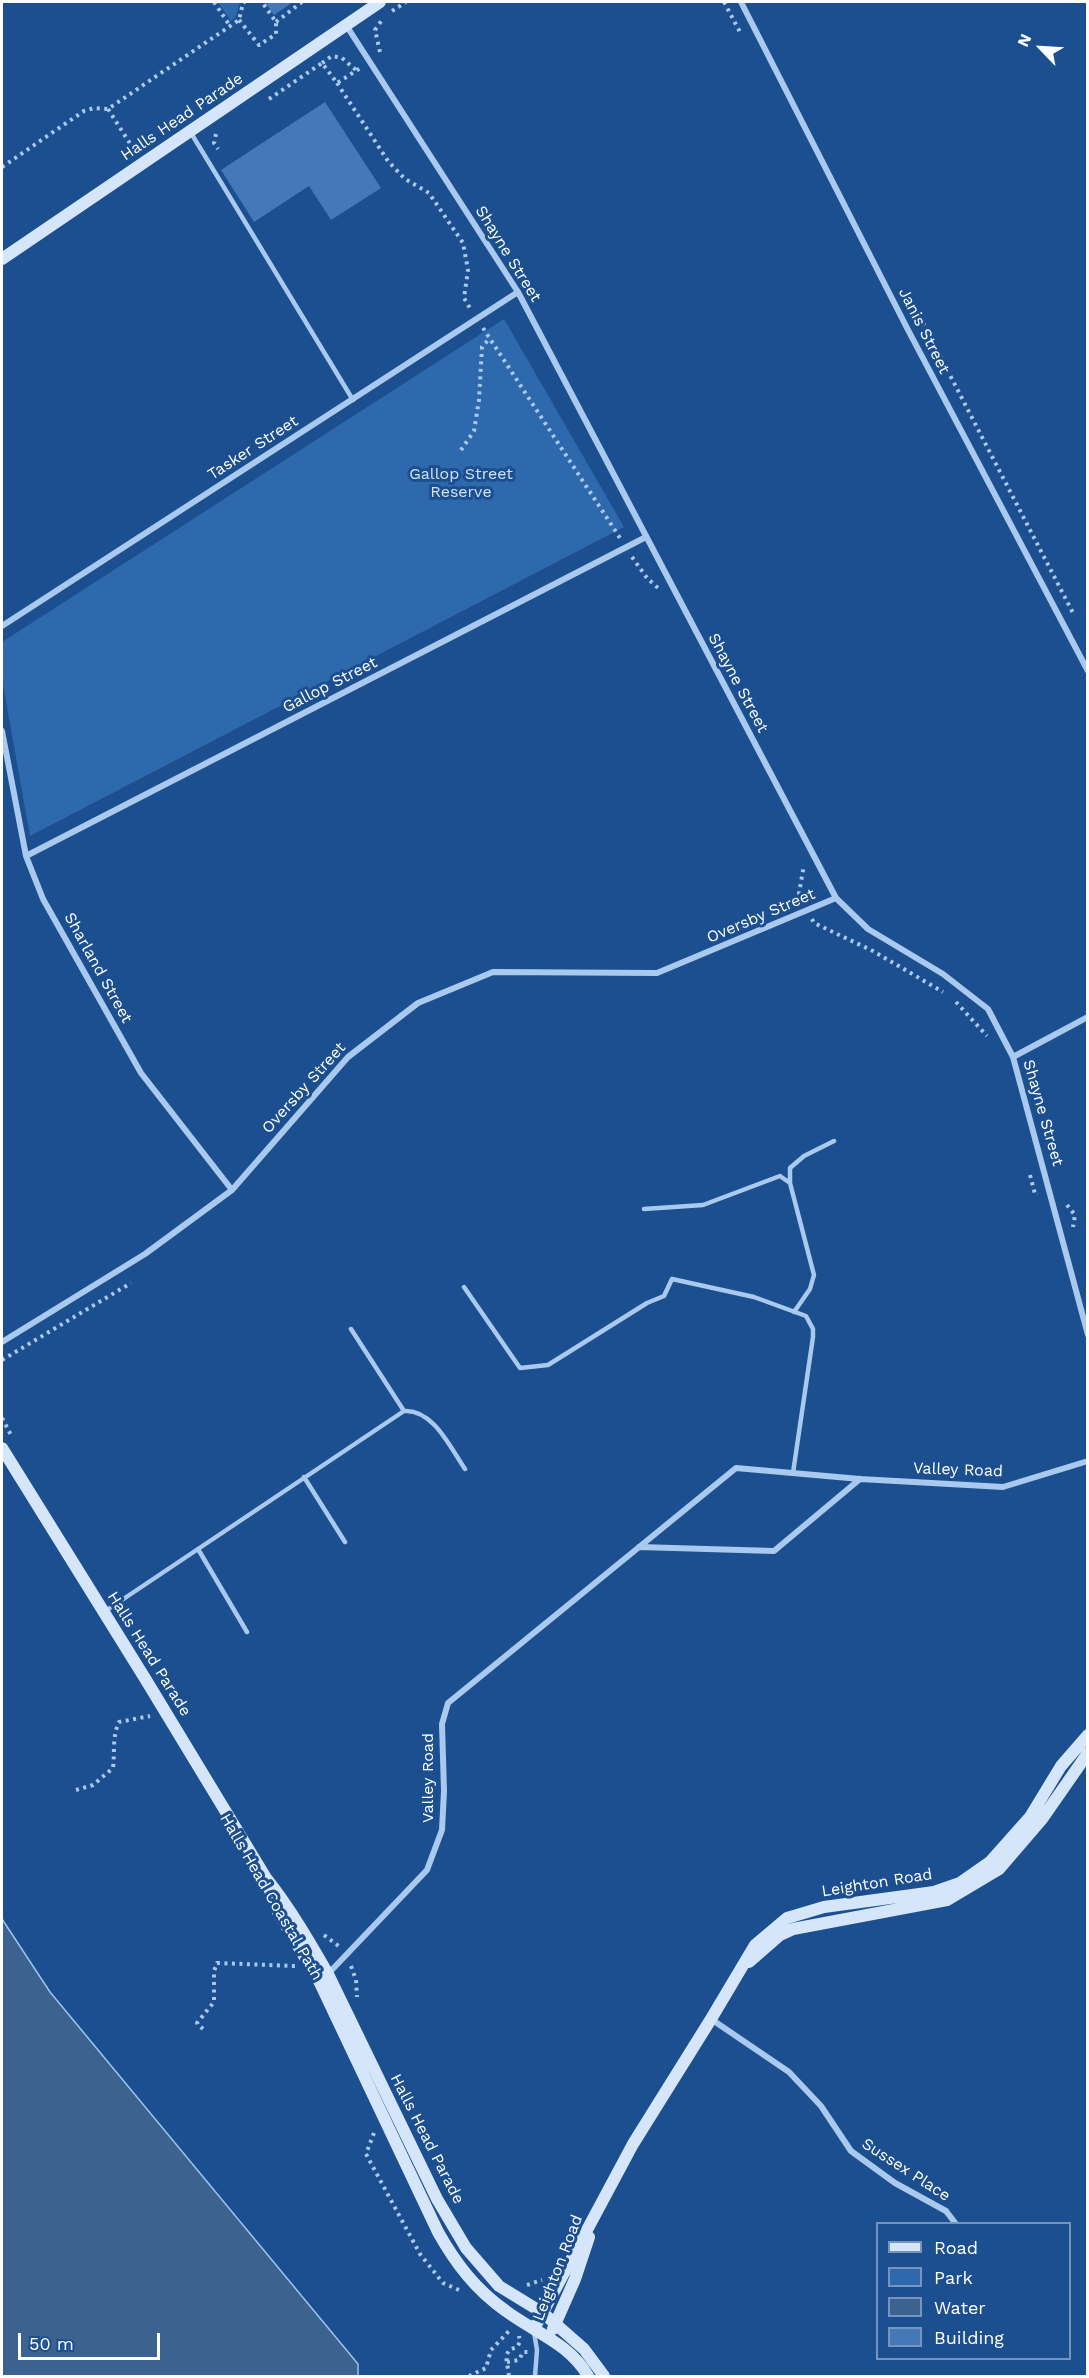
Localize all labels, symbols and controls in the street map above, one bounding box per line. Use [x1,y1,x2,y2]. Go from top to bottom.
north arrow [1011,18,1071,78]
text: N [1013,31,1035,50]
street label: Halls Head Parade [117,69,247,165]
street label: Shayne Street [471,202,545,306]
street label: Janis Street [894,285,954,377]
street label: Tasker Street [204,412,302,484]
park label: Gallop Street Reserve [409,464,513,502]
street label: Shayne Street [704,630,772,736]
street label: Gallop Street [279,653,381,717]
street label: Oversby Street [704,885,818,947]
street label: Sharland Street [60,909,136,1027]
street label: Oversby Street [258,1039,350,1137]
street label: Shayne Street [1019,1058,1067,1168]
street label: Valley Road [913,1459,1003,1481]
street label: Halls Head Parade [103,1588,195,1720]
street label: Valley Road [418,1733,438,1823]
street label: Halls Head Coastal Path [215,1810,327,1984]
street label: Leighton Road [820,1865,934,1901]
street label: Halls Head Parade [386,2071,468,2207]
street label: Sussex Place [858,2134,954,2206]
street label: Leighton Road [529,2212,587,2324]
legend [876,2222,1071,2360]
text: Road [934,2237,978,2258]
text: Park [934,2267,973,2288]
text: Water [934,2297,986,2318]
scale bar [21,2321,164,2359]
text: Building [934,2327,1004,2348]
text: 50 m [29,2333,74,2354]

